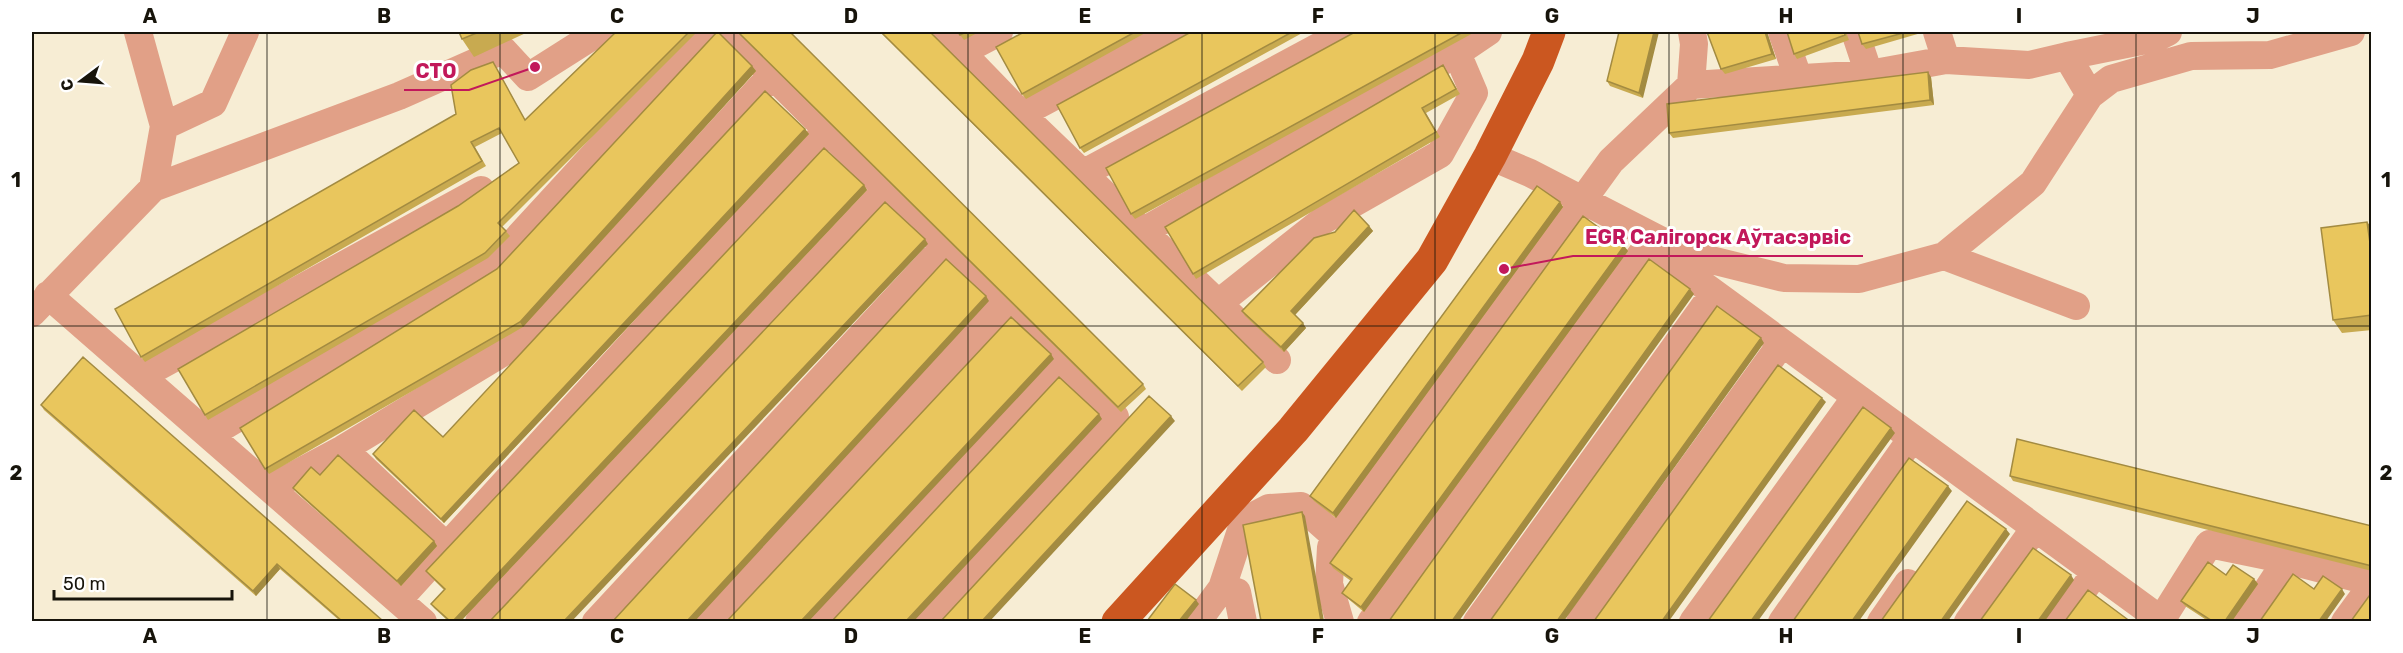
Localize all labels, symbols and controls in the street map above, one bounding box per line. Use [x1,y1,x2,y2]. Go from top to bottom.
text: A [143,4,158,28]
text: B [377,4,391,28]
text: C [610,4,624,28]
text: D [844,4,858,28]
text: E [1079,4,1091,28]
text: F [1312,4,1324,28]
text: G [1545,4,1559,28]
text: H [1779,4,1793,28]
text: I [2016,4,2022,28]
text: J [2246,4,2260,28]
north arrow [51,51,111,111]
callout: СТО [404,52,469,90]
text: СТО [416,59,456,83]
text: С [56,77,78,93]
text: 1 [11,168,21,192]
text: 1 [2381,168,2391,192]
callout: EGR Салігорск Аўтасэрвіс [1573,218,1863,256]
text: EGR Салігорск Аўтасэрвіс [1585,225,1851,249]
text: 2 [10,461,23,485]
text: 2 [2380,461,2393,485]
scale bar [54,563,232,601]
text: 50 m [63,573,106,595]
text: A [143,624,158,648]
text: B [377,624,391,648]
text: C [610,624,624,648]
text: D [844,624,858,648]
text: E [1079,624,1091,648]
text: F [1312,624,1324,648]
text: G [1545,624,1559,648]
text: H [1779,624,1793,648]
text: I [2016,624,2022,648]
text: J [2246,624,2260,648]

